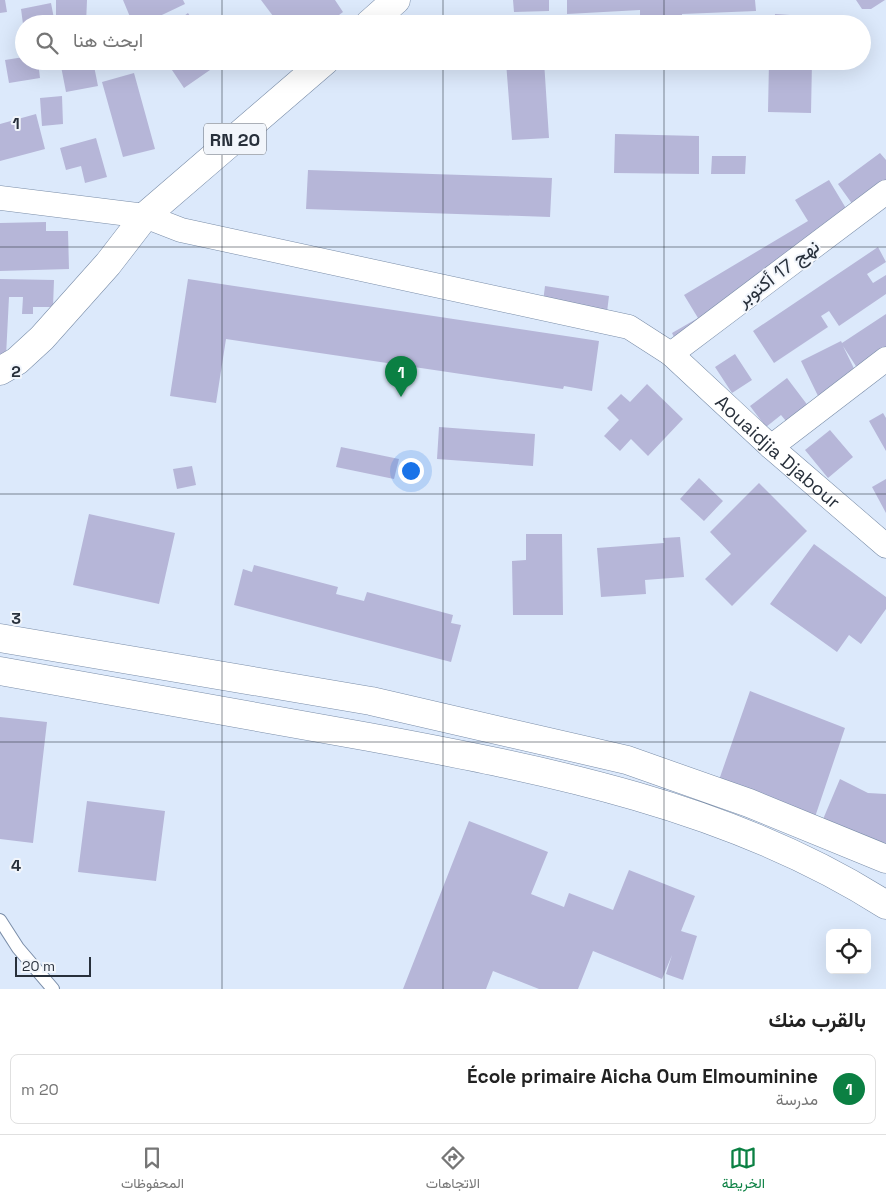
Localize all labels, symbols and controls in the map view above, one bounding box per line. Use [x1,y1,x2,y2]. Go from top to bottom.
search box [15,15,871,70]
text: ابحث هنا [73,28,143,53]
icon: search [33,29,61,57]
text: 1 [12,113,20,134]
road number: RN 20 [204,124,266,154]
street label: نهج 17 أكتوبر [731,234,825,314]
pin: 1 [385,356,417,397]
text: 2 [11,361,21,382]
street label: Aouaidjia Djabour [710,389,846,514]
your location [398,458,424,484]
text: 3 [11,608,21,629]
text: 4 [11,855,21,876]
map controls [826,929,871,974]
button: locate [826,929,871,974]
scale bar [15,954,91,977]
text: 20 m [22,957,55,975]
text: بالقرب منك [768,1006,866,1033]
text: École primaire Aicha Oum Elmouminine [467,1064,818,1089]
text: 20 m [21,1079,59,1100]
text: 1 [845,1079,853,1100]
text: مدرسة [776,1089,818,1110]
tab: المحفوظات [121,1144,184,1196]
tab: الاتجاهات [426,1144,480,1196]
tab: الخريطة [722,1144,765,1196]

